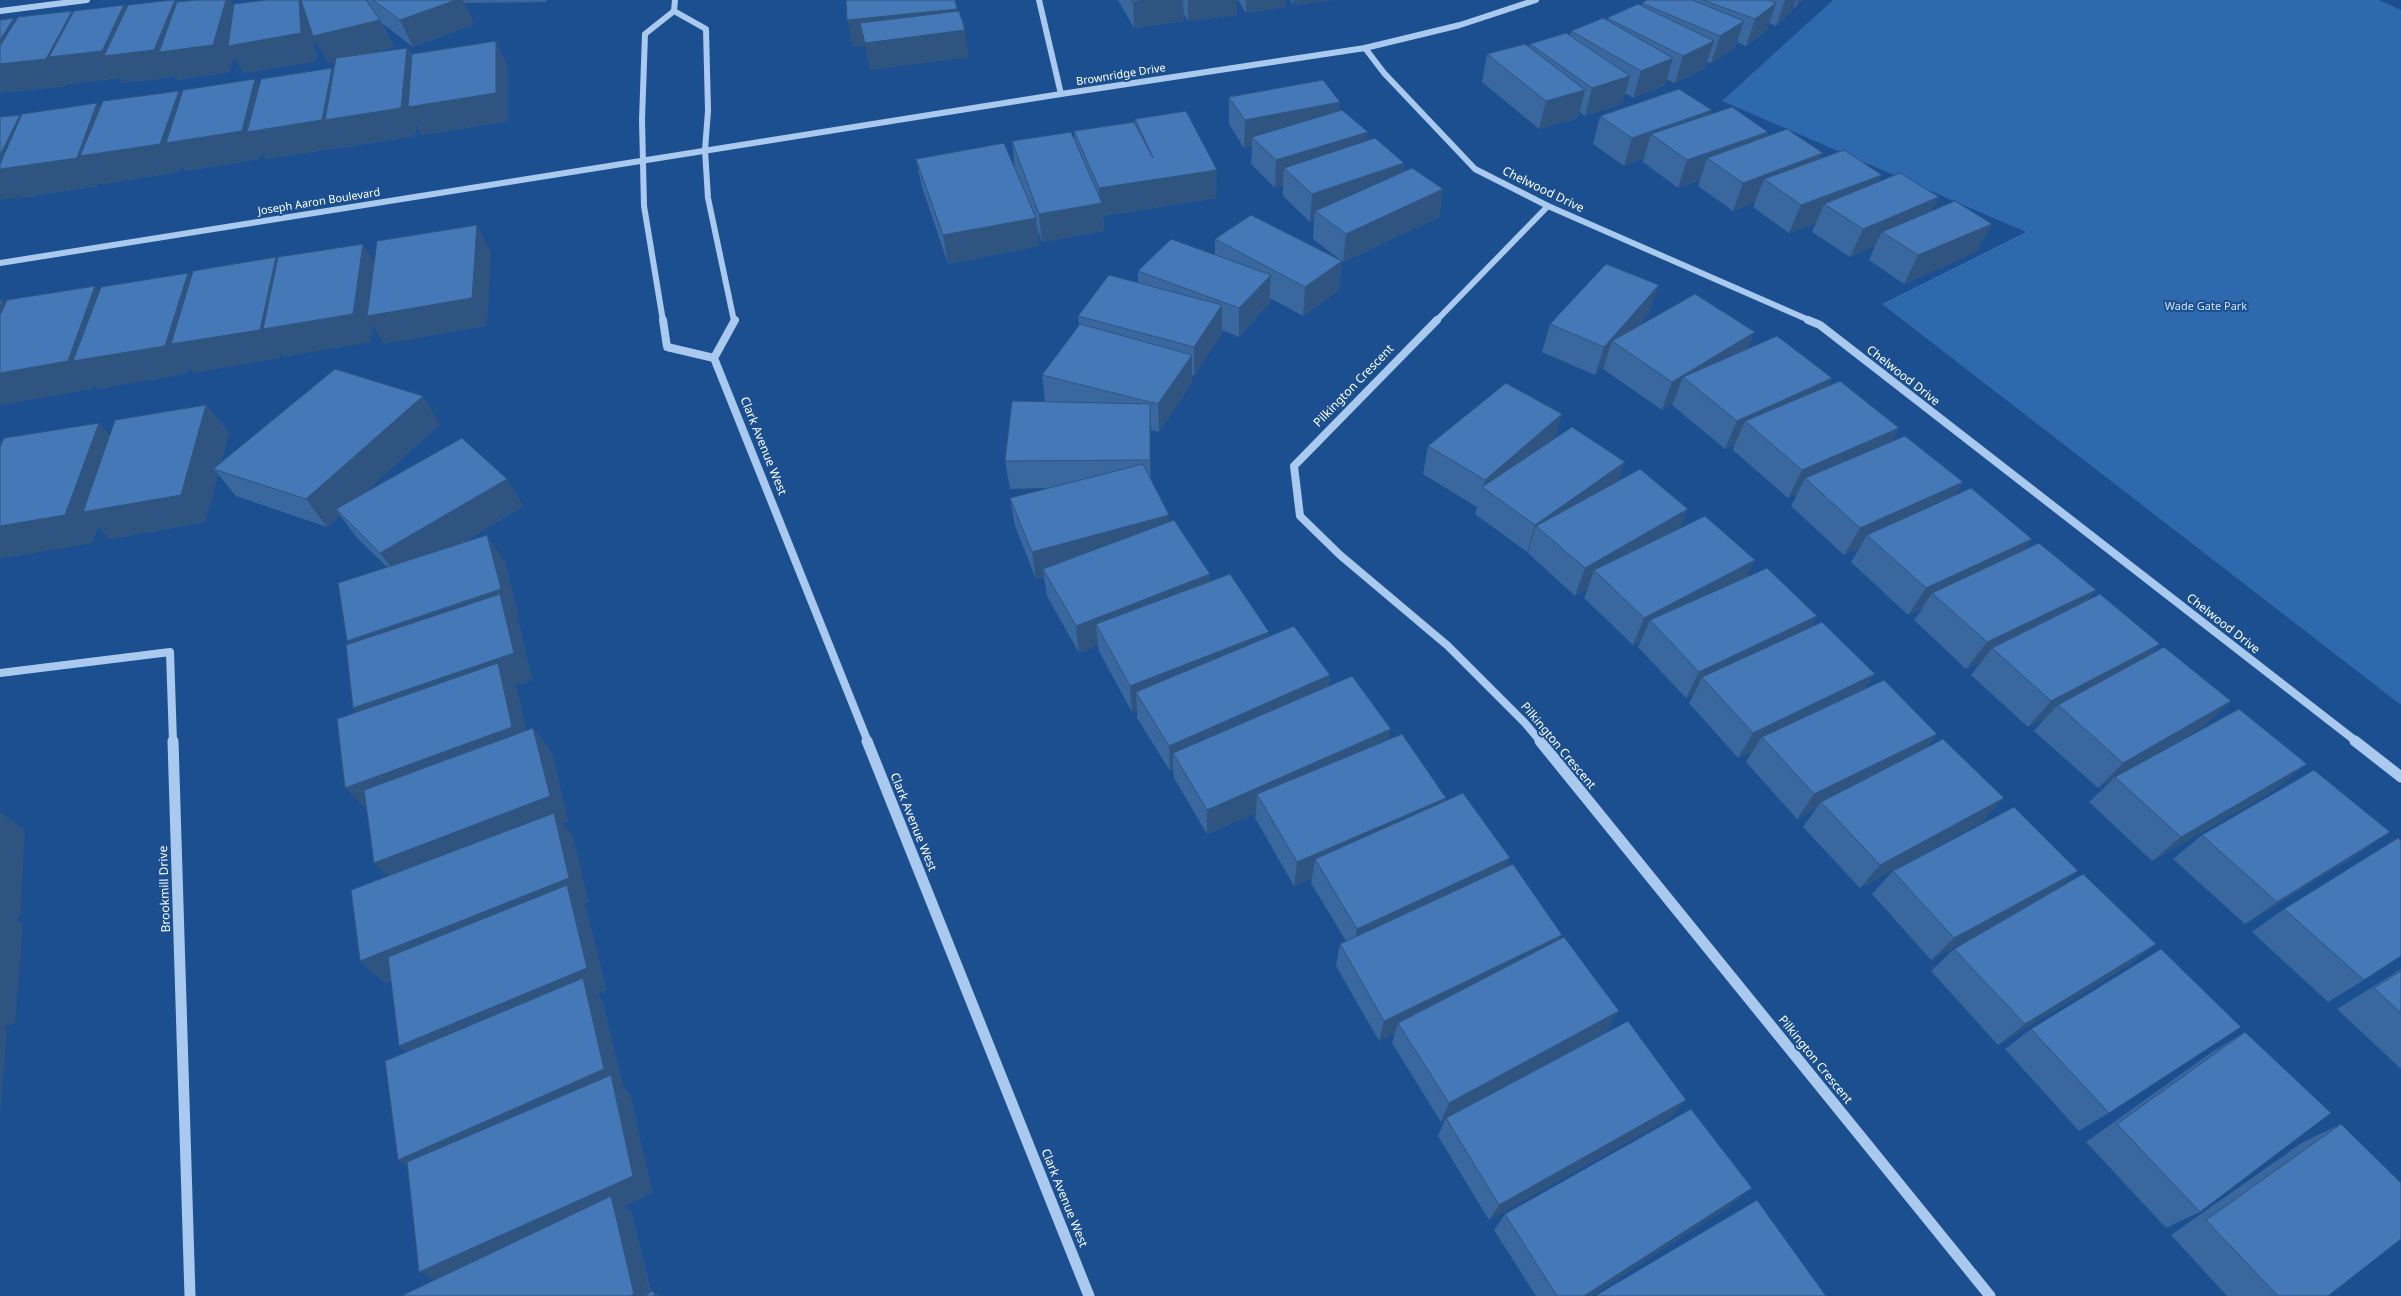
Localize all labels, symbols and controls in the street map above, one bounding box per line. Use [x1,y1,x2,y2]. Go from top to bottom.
street label: Brownridge Drive [1075,61,1167,89]
street label: Chelwood Drive [1500,164,1586,216]
street label: Joseph Aaron Boulevard [257,186,381,218]
park label: Wade Gate Park [2165,300,2247,314]
street label: Pilkington Crescent [1311,342,1397,430]
street label: Chelwood Drive [1864,343,1942,409]
street label: Clark Avenue West [737,395,789,497]
street label: Chelwood Drive [2184,591,2262,657]
street label: Pilkington Crescent [1517,700,1599,792]
street label: Clark Avenue West [887,771,939,873]
street label: Brookmill Drive [156,845,174,933]
street label: Pilkington Crescent [1775,1013,1855,1107]
street label: Clark Avenue West [1038,1147,1090,1249]

